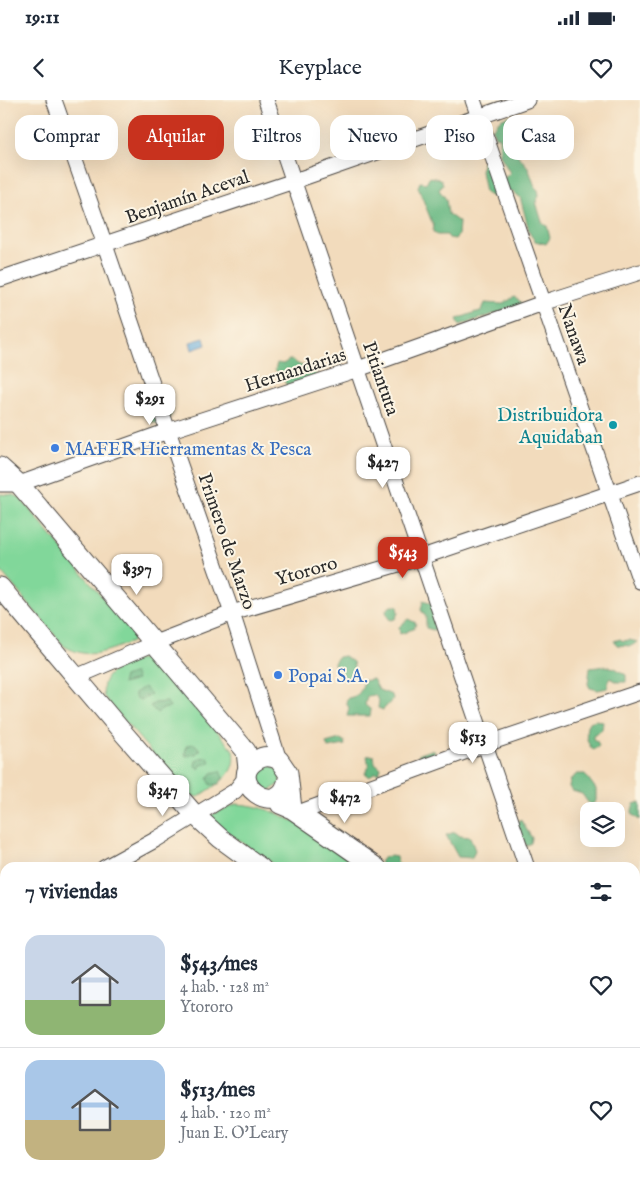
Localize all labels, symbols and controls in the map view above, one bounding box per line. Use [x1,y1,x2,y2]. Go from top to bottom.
text: 19:11 [25,6,60,30]
icon: back [25,54,53,82]
text: Keyplace [278,54,362,82]
icon: heart [587,54,615,82]
chip: Comprar [15,115,118,160]
chip: Alquilar [128,115,224,160]
chip: Filtros [234,115,320,160]
chip: Nuevo [330,115,416,160]
chip: Piso [426,115,493,160]
chip: Casa [503,115,574,160]
street label: Benjamín Aceval [122,165,254,230]
street label: Nanawa [552,301,595,369]
street label: Pitiantuta [356,338,404,420]
street label: Hernandarias [242,343,350,399]
pin: $291 [120,384,180,426]
text: $291 [135,390,165,410]
place label: Distribuidora Aquidaban [497,404,604,450]
marker: Distribuidora Aquidaban [607,419,619,431]
place label: MAFER Hierramentas & Pesca [65,438,312,462]
marker: MAFER Hierramentas & Pesca [49,442,61,454]
pin: $427 [353,446,413,489]
text: $427 [367,453,399,473]
street label: Primero de Marzo [192,470,261,613]
pin: $543 [373,536,433,579]
text: $543 [389,543,417,563]
street label: Ytororo [273,552,340,592]
pin: $397 [107,554,167,596]
text: $397 [122,560,152,580]
place label: Popai S.A. [288,665,368,689]
marker: Popai S.A. [272,669,284,681]
pin: $513 [443,722,503,764]
text: $513 [460,728,486,748]
pin: $347 [133,774,193,817]
text: $347 [148,781,178,801]
pin: $472 [315,782,375,824]
text: $472 [329,788,361,808]
map controls [580,802,625,847]
button: layers [580,802,625,847]
icon: filters [587,878,615,906]
text: 7 viviendas [25,879,118,906]
text: $543/mes [180,951,258,978]
icon: home [65,955,125,1015]
icon: heart [587,971,615,999]
text: 4 hab. · 128 m² [180,978,269,998]
text: Ytororo [180,998,233,1018]
text: $513/mes [180,1077,255,1104]
icon: home [65,1080,125,1140]
icon: heart [587,1096,615,1124]
text: 4 hab. · 120 m² [180,1104,271,1124]
text: Juan E. O'Leary [180,1124,288,1144]

